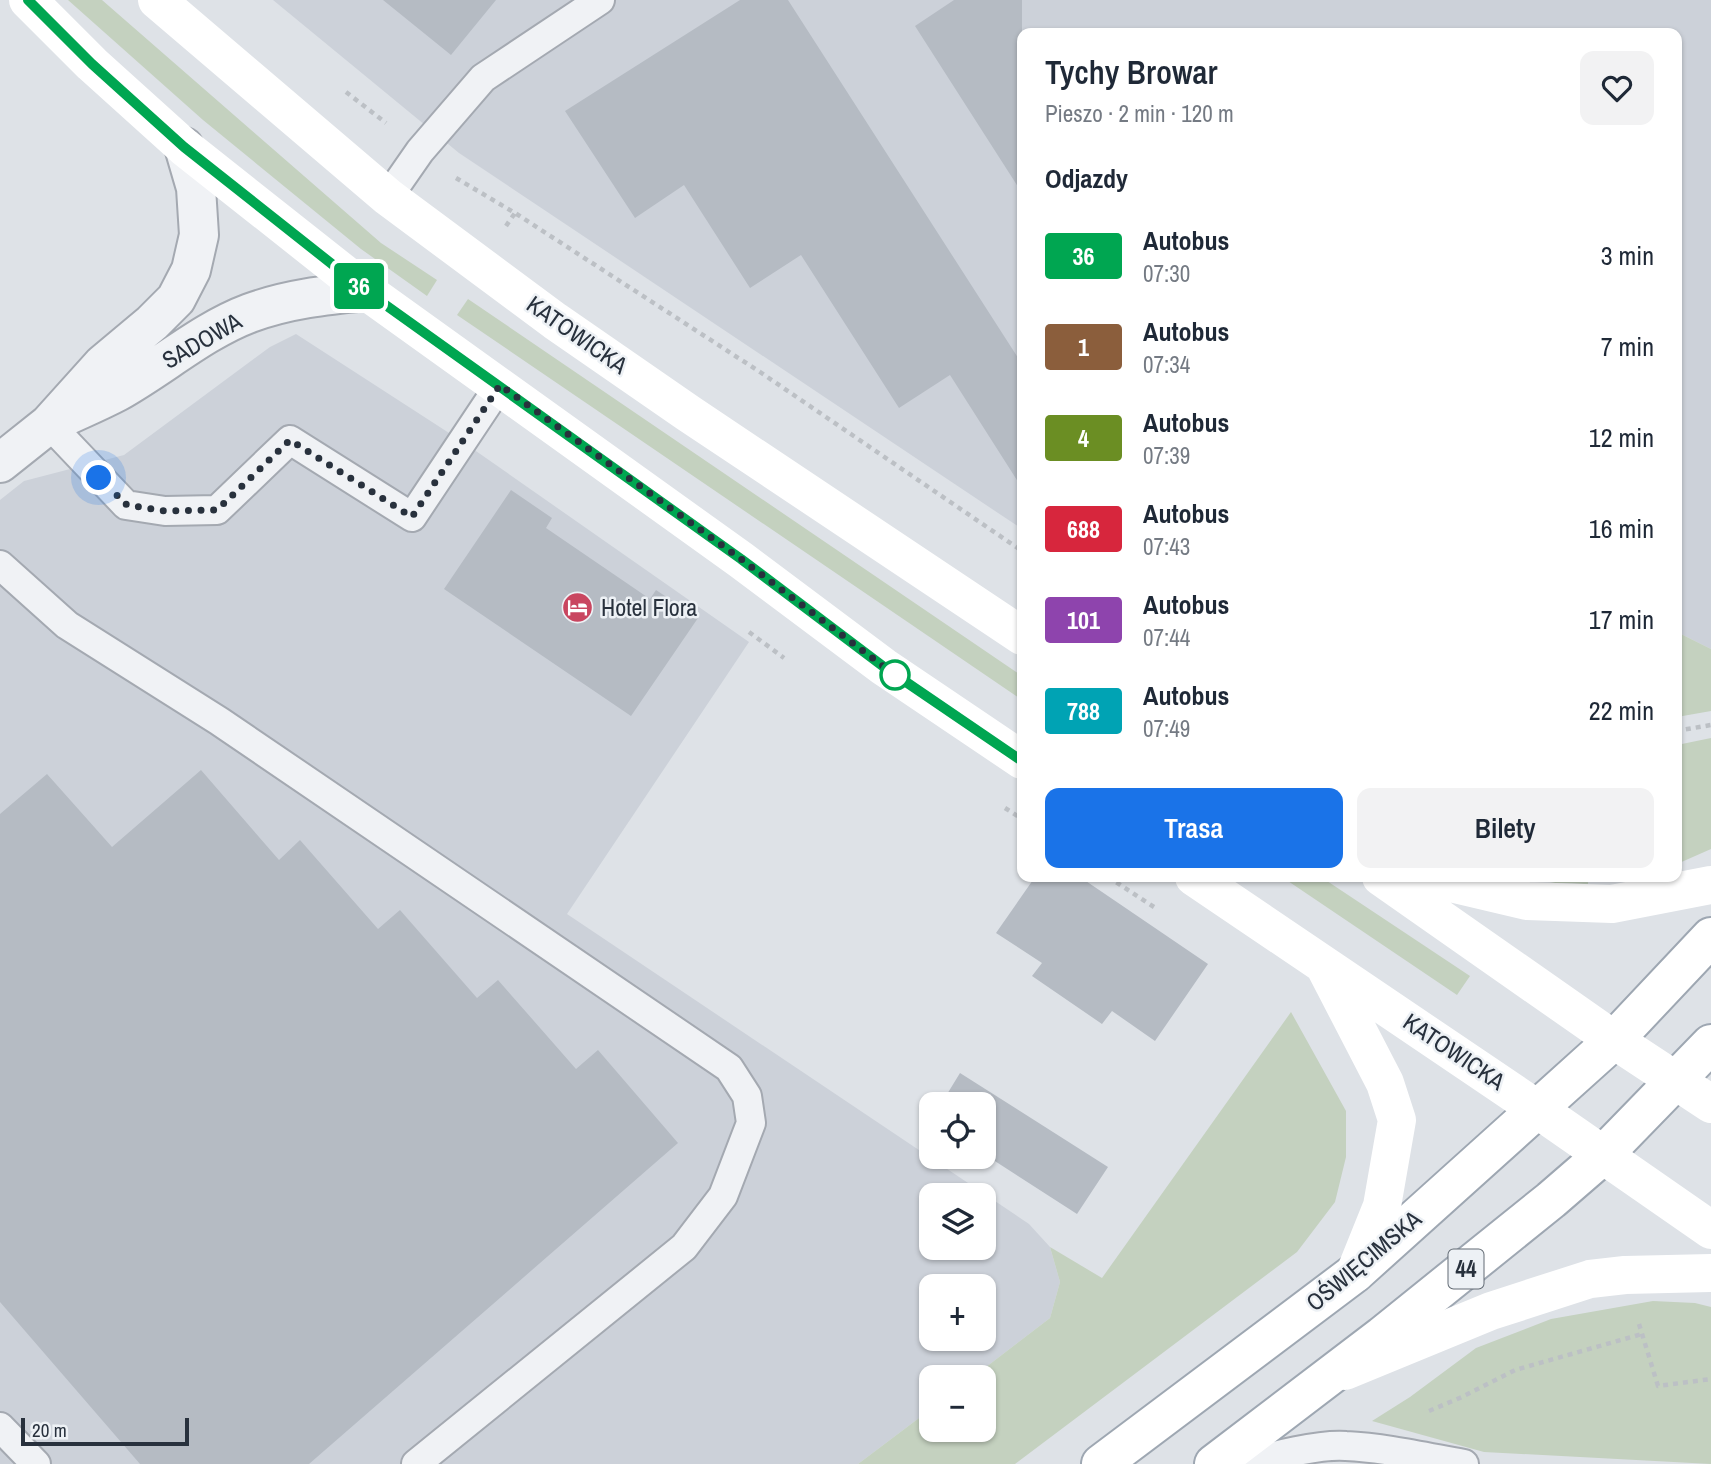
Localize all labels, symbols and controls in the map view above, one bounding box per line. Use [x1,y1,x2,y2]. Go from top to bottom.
text: Tychy Browar [1045,50,1218,94]
button: heart [1580,51,1654,125]
text: Pieszo · 2 min · 120 m [1045,98,1234,129]
text: Odjazdy [1045,161,1128,196]
text: Autobus [1143,223,1229,258]
text: 3 min [1601,238,1654,273]
text: 36 [1073,240,1094,272]
text: 07:30 [1143,258,1190,289]
line badge: 36 [328,263,390,309]
text: 36 [348,270,370,302]
street label: KATOWICKA [521,288,635,381]
street label: SADOWA [156,304,248,376]
text: Autobus [1143,314,1229,349]
text: 7 min [1601,329,1654,364]
text: 1 [1078,331,1089,363]
text: 07:34 [1143,349,1190,380]
text: Autobus [1143,405,1229,440]
text: 12 min [1589,420,1654,455]
text: 4 [1078,422,1089,454]
text: 07:39 [1143,440,1190,471]
your location [81,460,116,495]
text: Autobus [1143,496,1229,531]
text: 16 min [1589,511,1654,546]
text: 688 [1067,513,1100,545]
text: 07:43 [1143,531,1190,562]
text: Autobus [1143,587,1229,622]
hotel icon: Hotel Flora [561,591,595,625]
place label: Hotel Flora [601,591,697,623]
text: 17 min [1589,602,1654,637]
text: 101 [1067,604,1100,636]
text: 07:44 [1143,622,1190,653]
unlabelled marker [880,660,910,690]
text: Autobus [1143,678,1229,713]
text: 22 min [1589,693,1654,728]
text: 788 [1067,695,1100,727]
text: 07:49 [1143,713,1190,744]
button: Trasa [1045,788,1343,868]
button: Bilety [1357,788,1654,868]
street label: KATOWICKA [1397,1005,1512,1097]
map controls [919,1092,996,1442]
button: locate [919,1092,996,1169]
button: layers [919,1183,996,1260]
street label: OŚWIĘCIMSKA [1299,1202,1428,1318]
road number: 44 [1448,1250,1484,1288]
button: + [919,1274,996,1351]
button: − [919,1365,996,1442]
scale bar [21,1415,189,1447]
text: 20 m [32,1417,67,1443]

